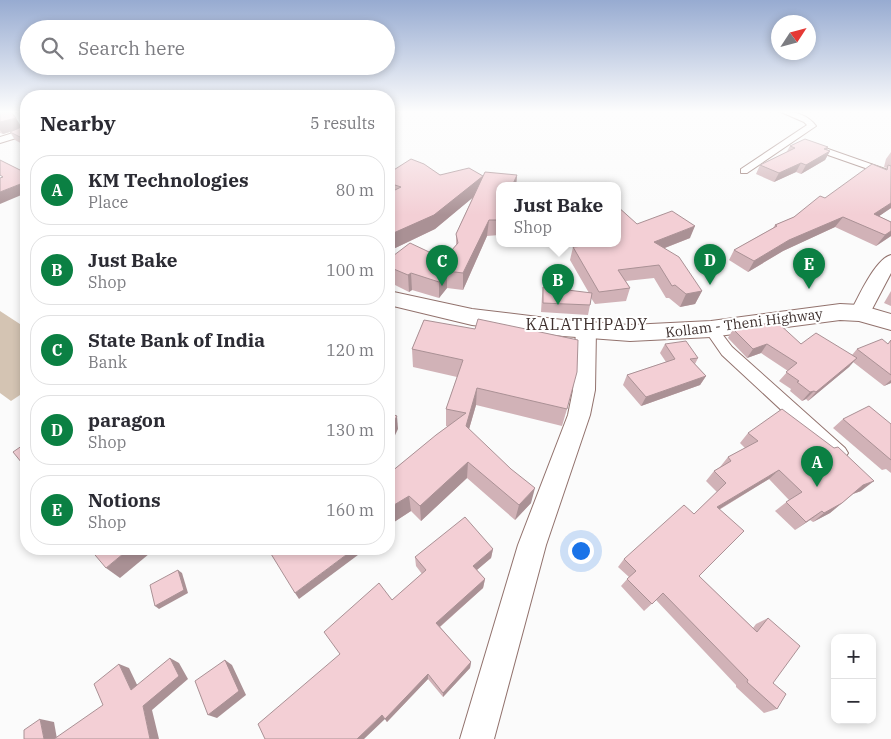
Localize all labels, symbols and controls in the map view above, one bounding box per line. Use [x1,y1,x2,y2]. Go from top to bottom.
north arrow [771,15,816,60]
search box [20,20,395,75]
icon: search [38,34,66,62]
text: Search here [78,36,185,60]
text: Nearby [40,109,116,137]
text: 5 results [310,113,375,133]
text: KM Technologies [88,168,249,192]
text: A [51,180,63,200]
text: 80 m [336,180,374,200]
popup [496,182,621,247]
text: Place [88,192,128,212]
text: Just Bake [514,193,603,217]
text: Shop [514,217,552,237]
pin: D [694,244,726,285]
pin: C [426,245,458,286]
text: Just Bake [88,248,177,272]
pin: E [793,248,825,289]
text: B [51,260,63,280]
text: 100 m [326,260,374,280]
pin: B [542,264,574,305]
text: Shop [88,272,126,292]
street label: Kollam - Theni Highway [664,304,824,342]
district label: KALATHIPADY [526,314,648,334]
text: State Bank of India [88,328,265,352]
text: C [52,340,62,360]
text: 120 m [326,340,374,360]
text: Bank [88,352,127,372]
text: paragon [88,408,165,432]
text: D [51,420,63,440]
text: 130 m [326,420,374,440]
text: Shop [88,432,126,452]
pin: A [801,446,833,487]
text: Notions [88,488,161,512]
text: E [52,500,62,520]
text: 160 m [326,500,374,520]
text: Shop [88,512,126,532]
your location [568,538,594,564]
map controls [831,634,876,724]
button: + [831,634,876,679]
button: − [831,679,876,724]

